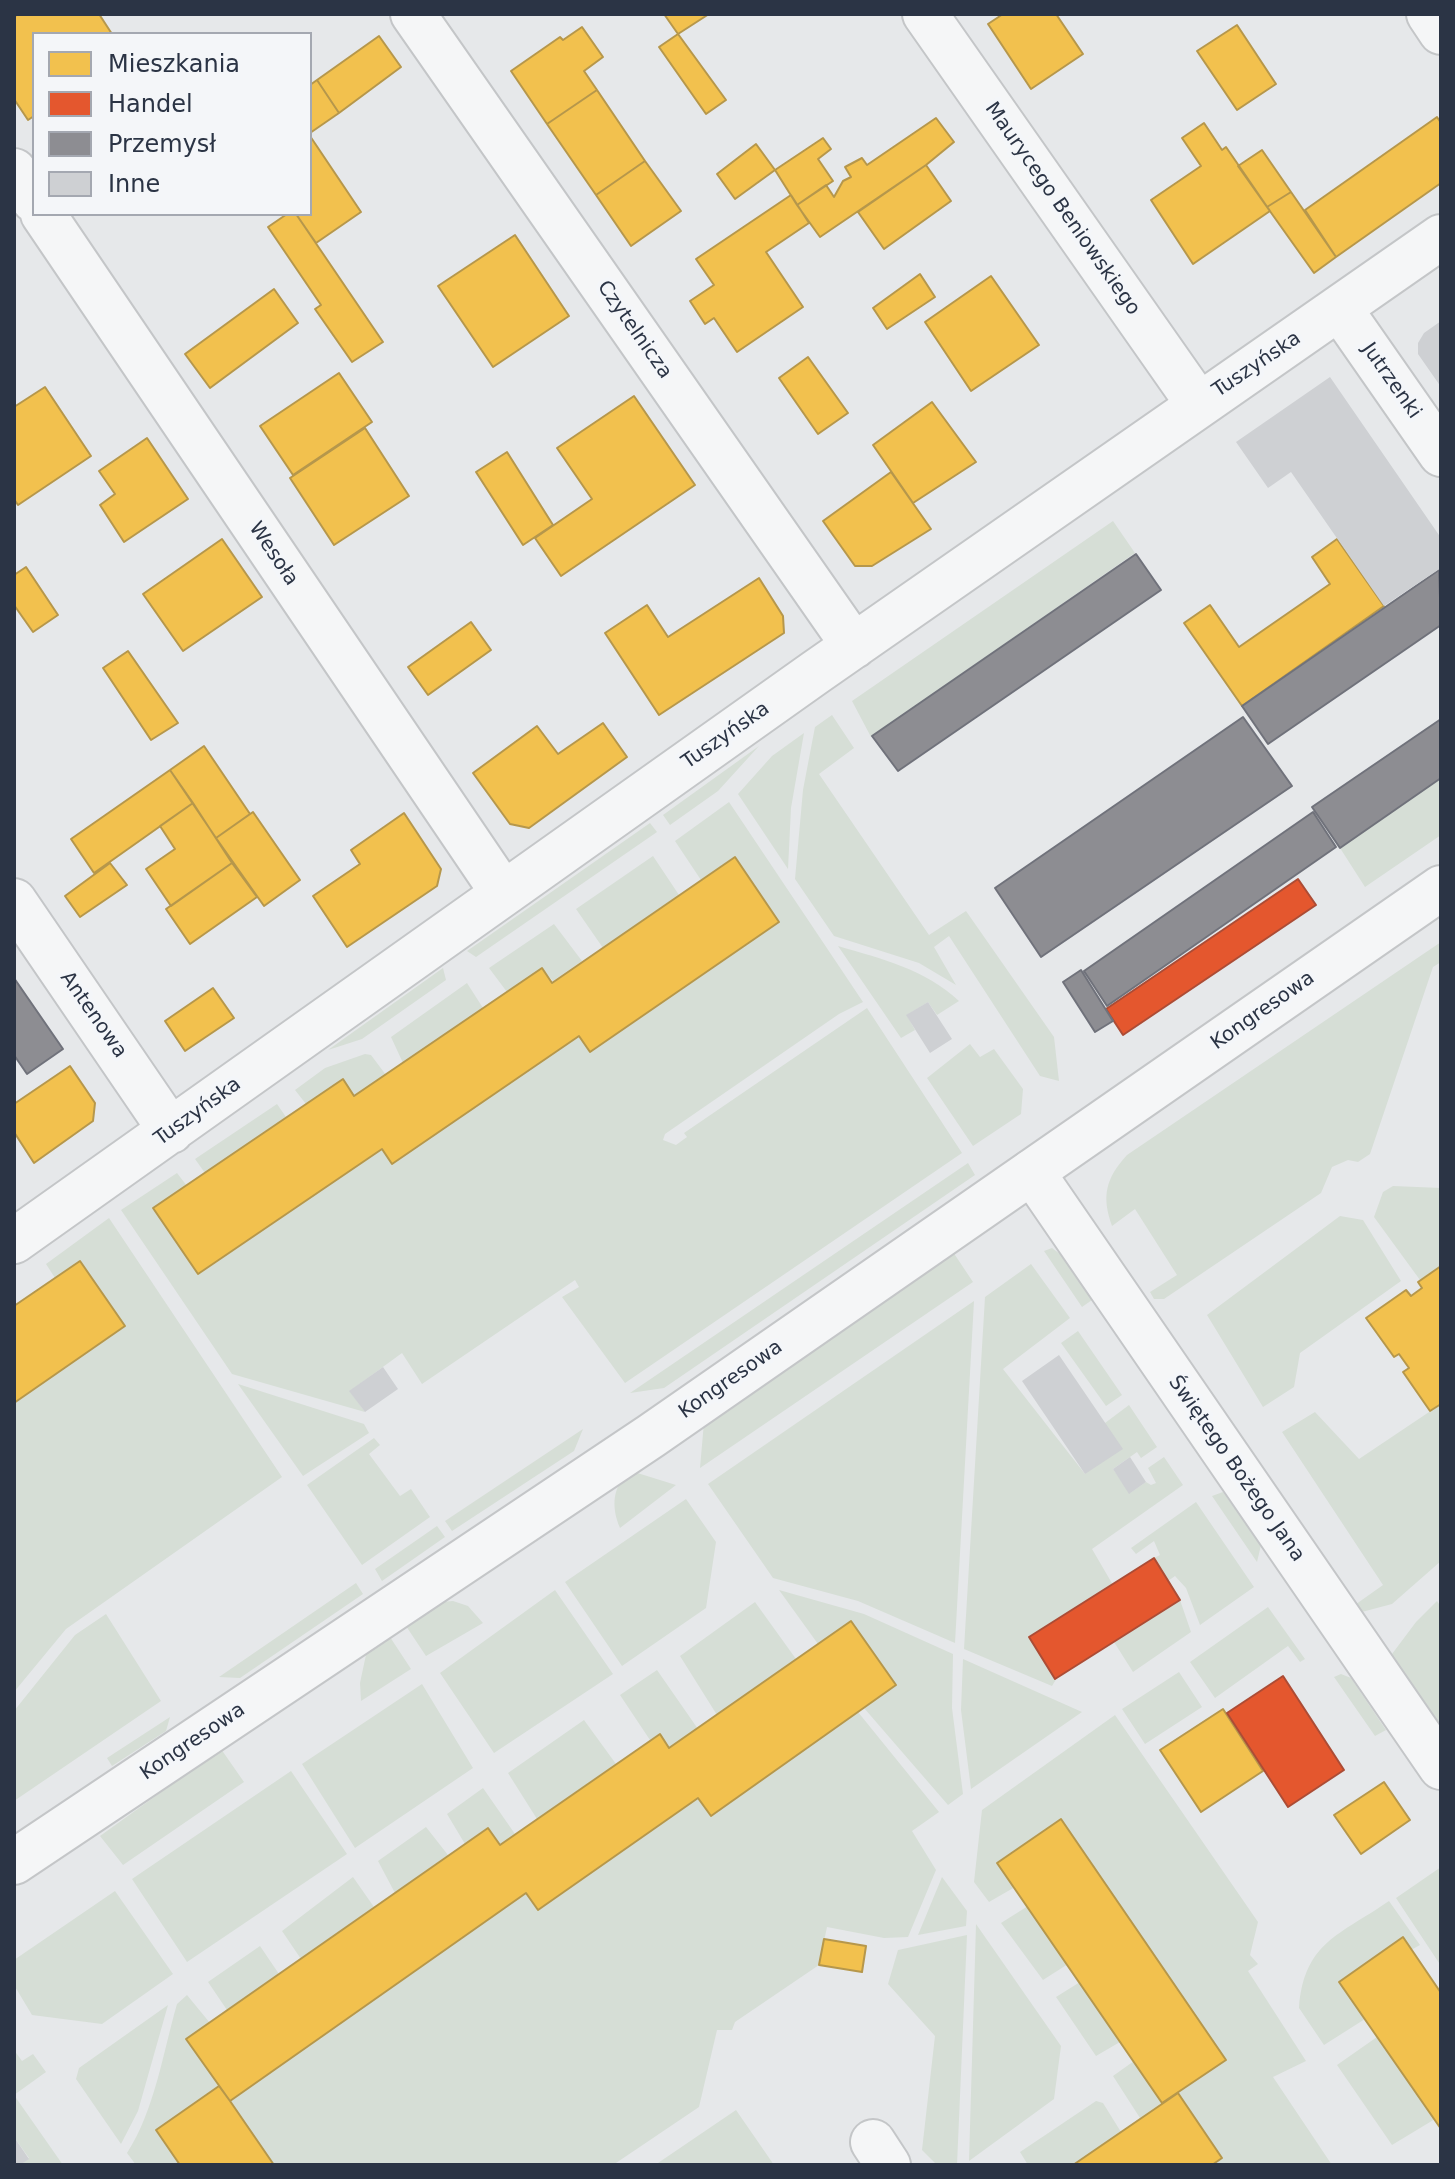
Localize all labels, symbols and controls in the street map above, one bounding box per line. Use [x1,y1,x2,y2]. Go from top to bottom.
legend [32,32,312,216]
text: Mieszkania [108,50,240,78]
text: Handel [108,90,193,118]
street label: Maurycego Beniowskiego [979,98,1145,320]
text: Przemysł [108,130,216,158]
text: Inne [108,170,160,198]
street label: Czytelnicza [591,276,677,384]
street label: Tuszyńska [1208,327,1306,403]
street label: Jutrzenki [1356,338,1426,424]
street label: Wesoła [243,518,303,590]
street label: Tuszyńska [678,697,774,775]
street label: Kongresowa [1207,966,1319,1056]
street label: Antenowa [54,967,132,1063]
street label: Tuszyńska [150,1073,246,1151]
street label: Kongresowa [675,1335,787,1425]
street label: Świętego Bożego Jana [1163,1371,1309,1567]
street label: Kongresowa [136,1698,250,1786]

